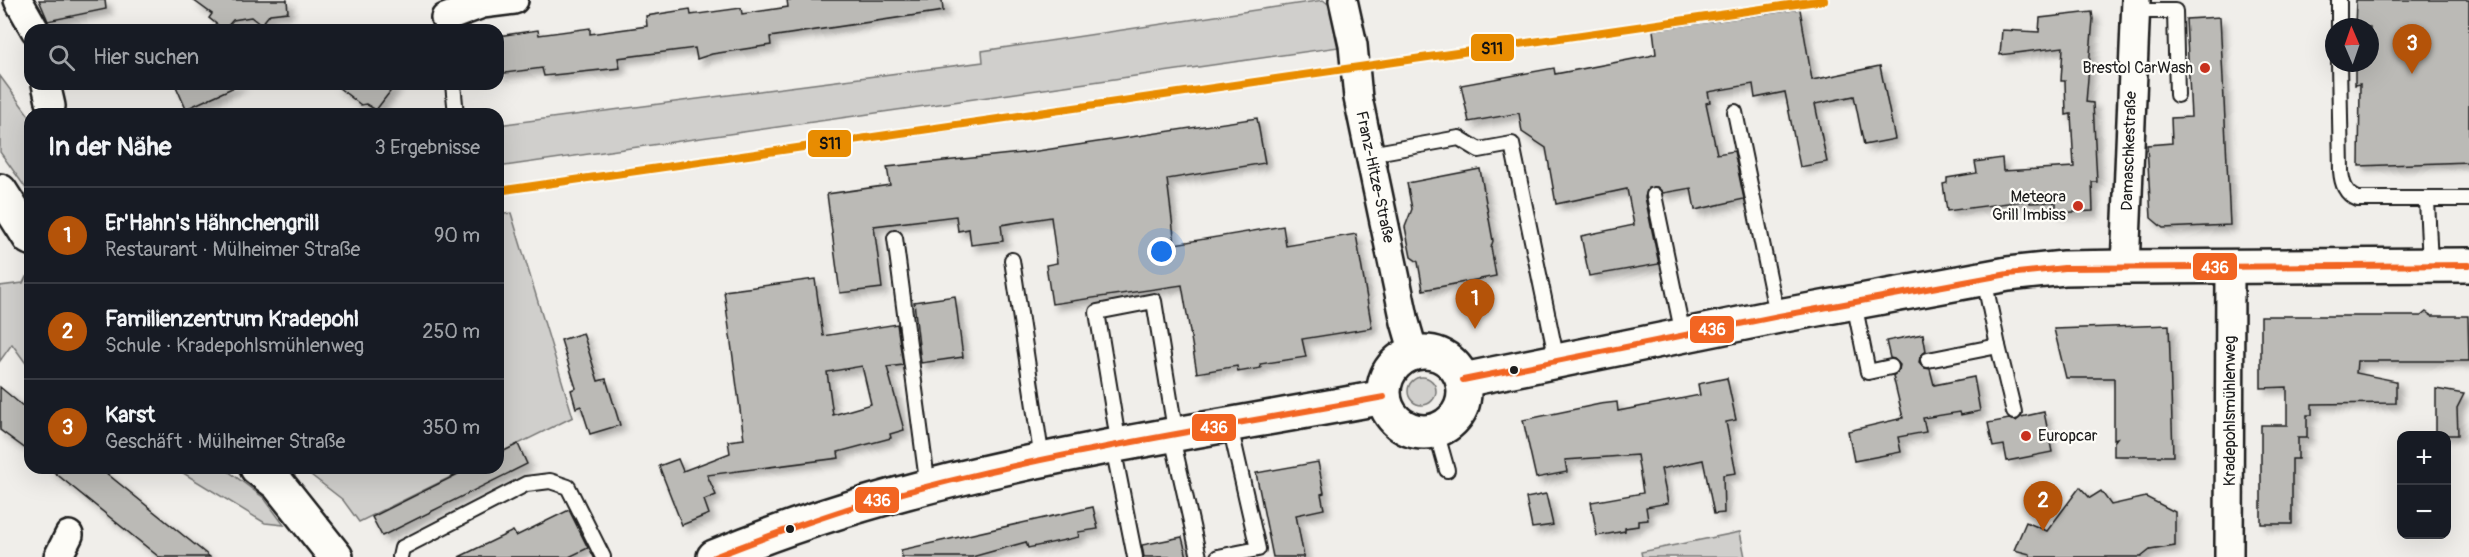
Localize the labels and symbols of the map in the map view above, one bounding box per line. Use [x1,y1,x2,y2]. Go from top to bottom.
north arrow [2325,18,2379,72]
pin: 3 [2392,25,2432,74]
line badge: S11 [1470,33,1515,62]
text: S11 [1481,39,1503,59]
place label: Brestol CarWash [2082,58,2193,78]
marker: Brestol CarWash [2198,61,2212,75]
street label: Damaschkestraße [2117,91,2141,211]
street label: Franz-Hitze-Straße [1351,109,1399,245]
line badge: S11 [807,129,852,158]
text: S11 [819,134,841,154]
place label: Meteora Grill Imbiss [1992,187,2066,225]
marker: Meteora Grill Imbiss [2071,199,2085,213]
your location [1147,237,1176,266]
line badge: 436 [2192,252,2238,281]
text: 436 [2201,258,2229,278]
pin: 1 [1456,280,1494,329]
line badge: 436 [1689,315,1735,344]
text: 436 [1698,320,1726,340]
street label: Kradepohlsmühlenweg [2220,336,2240,486]
unlabelled marker [1508,364,1520,376]
line badge: 436 [1191,413,1237,442]
text: 436 [1200,418,1228,438]
place label: Europcar [2038,426,2098,446]
marker: Europcar [2019,429,2033,443]
pin: 2 [2024,482,2062,531]
line badge: 436 [854,486,900,514]
text: 436 [863,491,891,511]
unlabelled marker [784,523,796,535]

